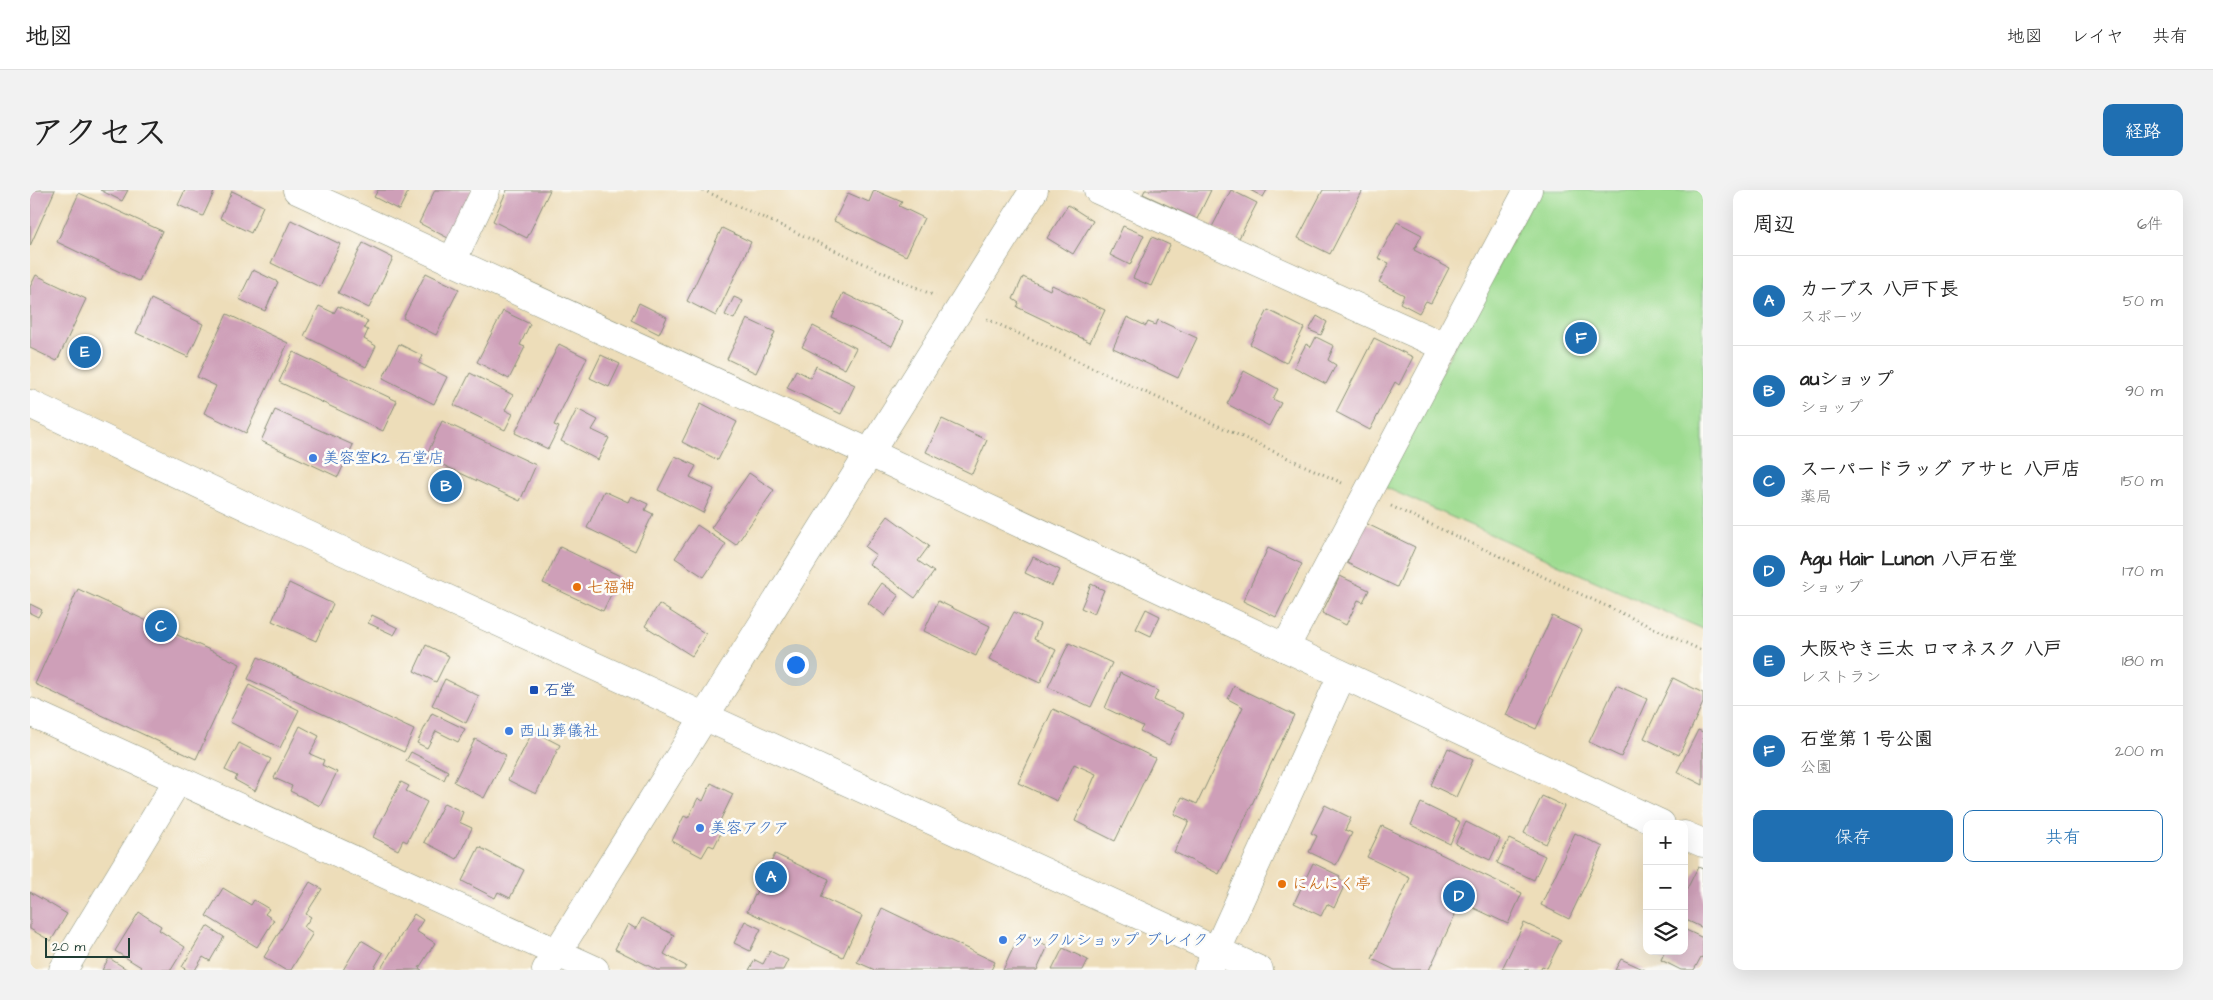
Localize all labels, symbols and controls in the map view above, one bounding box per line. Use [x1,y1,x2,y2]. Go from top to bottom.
text: 地図 [25,20,73,54]
text: 地図 [2007,24,2043,49]
text: レイヤ [2071,24,2124,49]
text: 共有 [2152,24,2188,49]
button: 経路 [2103,104,2183,156]
text: アクセス [30,109,168,158]
text: 周辺 [1753,210,1795,239]
text: 6件 [2137,213,2163,235]
text: カーブス 八戸下長 [1800,276,1958,303]
text: A [1764,290,1774,312]
text: 50 m [2123,290,2163,312]
text: スポーツ [1800,306,1864,328]
pin: F [1565,319,1597,357]
pin: E [69,333,101,371]
text: auショップ [1800,366,1894,393]
text: B [1763,380,1775,402]
text: 90 m [2125,380,2163,402]
text: ショップ [1800,396,1863,418]
place label: 美容室K2 石堂店 [323,447,444,469]
marker: 美容室K2 石堂店 [307,452,319,464]
text: スーパードラッグ アサヒ 八戸店 [1800,456,2080,483]
pin: B [430,467,462,505]
text: C [1763,470,1775,492]
text: 150 m [2121,470,2163,492]
text: 薬局 [1800,486,1832,508]
text: Agu Hair Lunon 八戸石堂 [1800,546,2017,573]
text: D [1764,560,1774,582]
text: 170 m [2122,560,2163,582]
place label: 七福神 [587,576,635,598]
text: ショップ [1800,576,1863,598]
marker: 七福神 [571,581,583,593]
pin: C [145,607,177,645]
text: 大阪やき三太 ロマネスク 八戸 [1800,636,2062,663]
text: E [1764,650,1774,672]
text: 180 m [2122,650,2163,672]
your location [783,652,809,678]
text: レストラン [1800,666,1881,688]
place label: 石堂 [544,679,576,701]
marker: 石堂 [528,684,540,696]
place label: 西山葬儀社 [519,720,599,742]
marker: 西山葬儀社 [503,725,515,737]
text: 石堂第１号公園 [1800,726,1933,753]
text: F [1763,740,1775,762]
text: 200 m [2115,740,2163,762]
text: 公園 [1800,756,1832,778]
button: 保存 [1753,810,1953,862]
button: 共有 [1963,810,2163,862]
place label: 美容アクア [710,817,789,839]
map controls [1643,820,1688,955]
button: + [1643,820,1688,865]
marker: 美容アクア [694,822,706,834]
pin: A [755,858,787,896]
button: − [1643,865,1688,910]
place label: にんにく亭 [1292,873,1371,895]
pin: D [1443,877,1475,915]
marker: にんにく亭 [1276,878,1288,890]
button: layers [1643,910,1688,955]
place label: タックルショップ ブレイク [1013,929,1209,951]
marker: タックルショップ ブレイク [997,934,1009,946]
scale bar [45,935,130,958]
text: 20 m [52,937,85,957]

